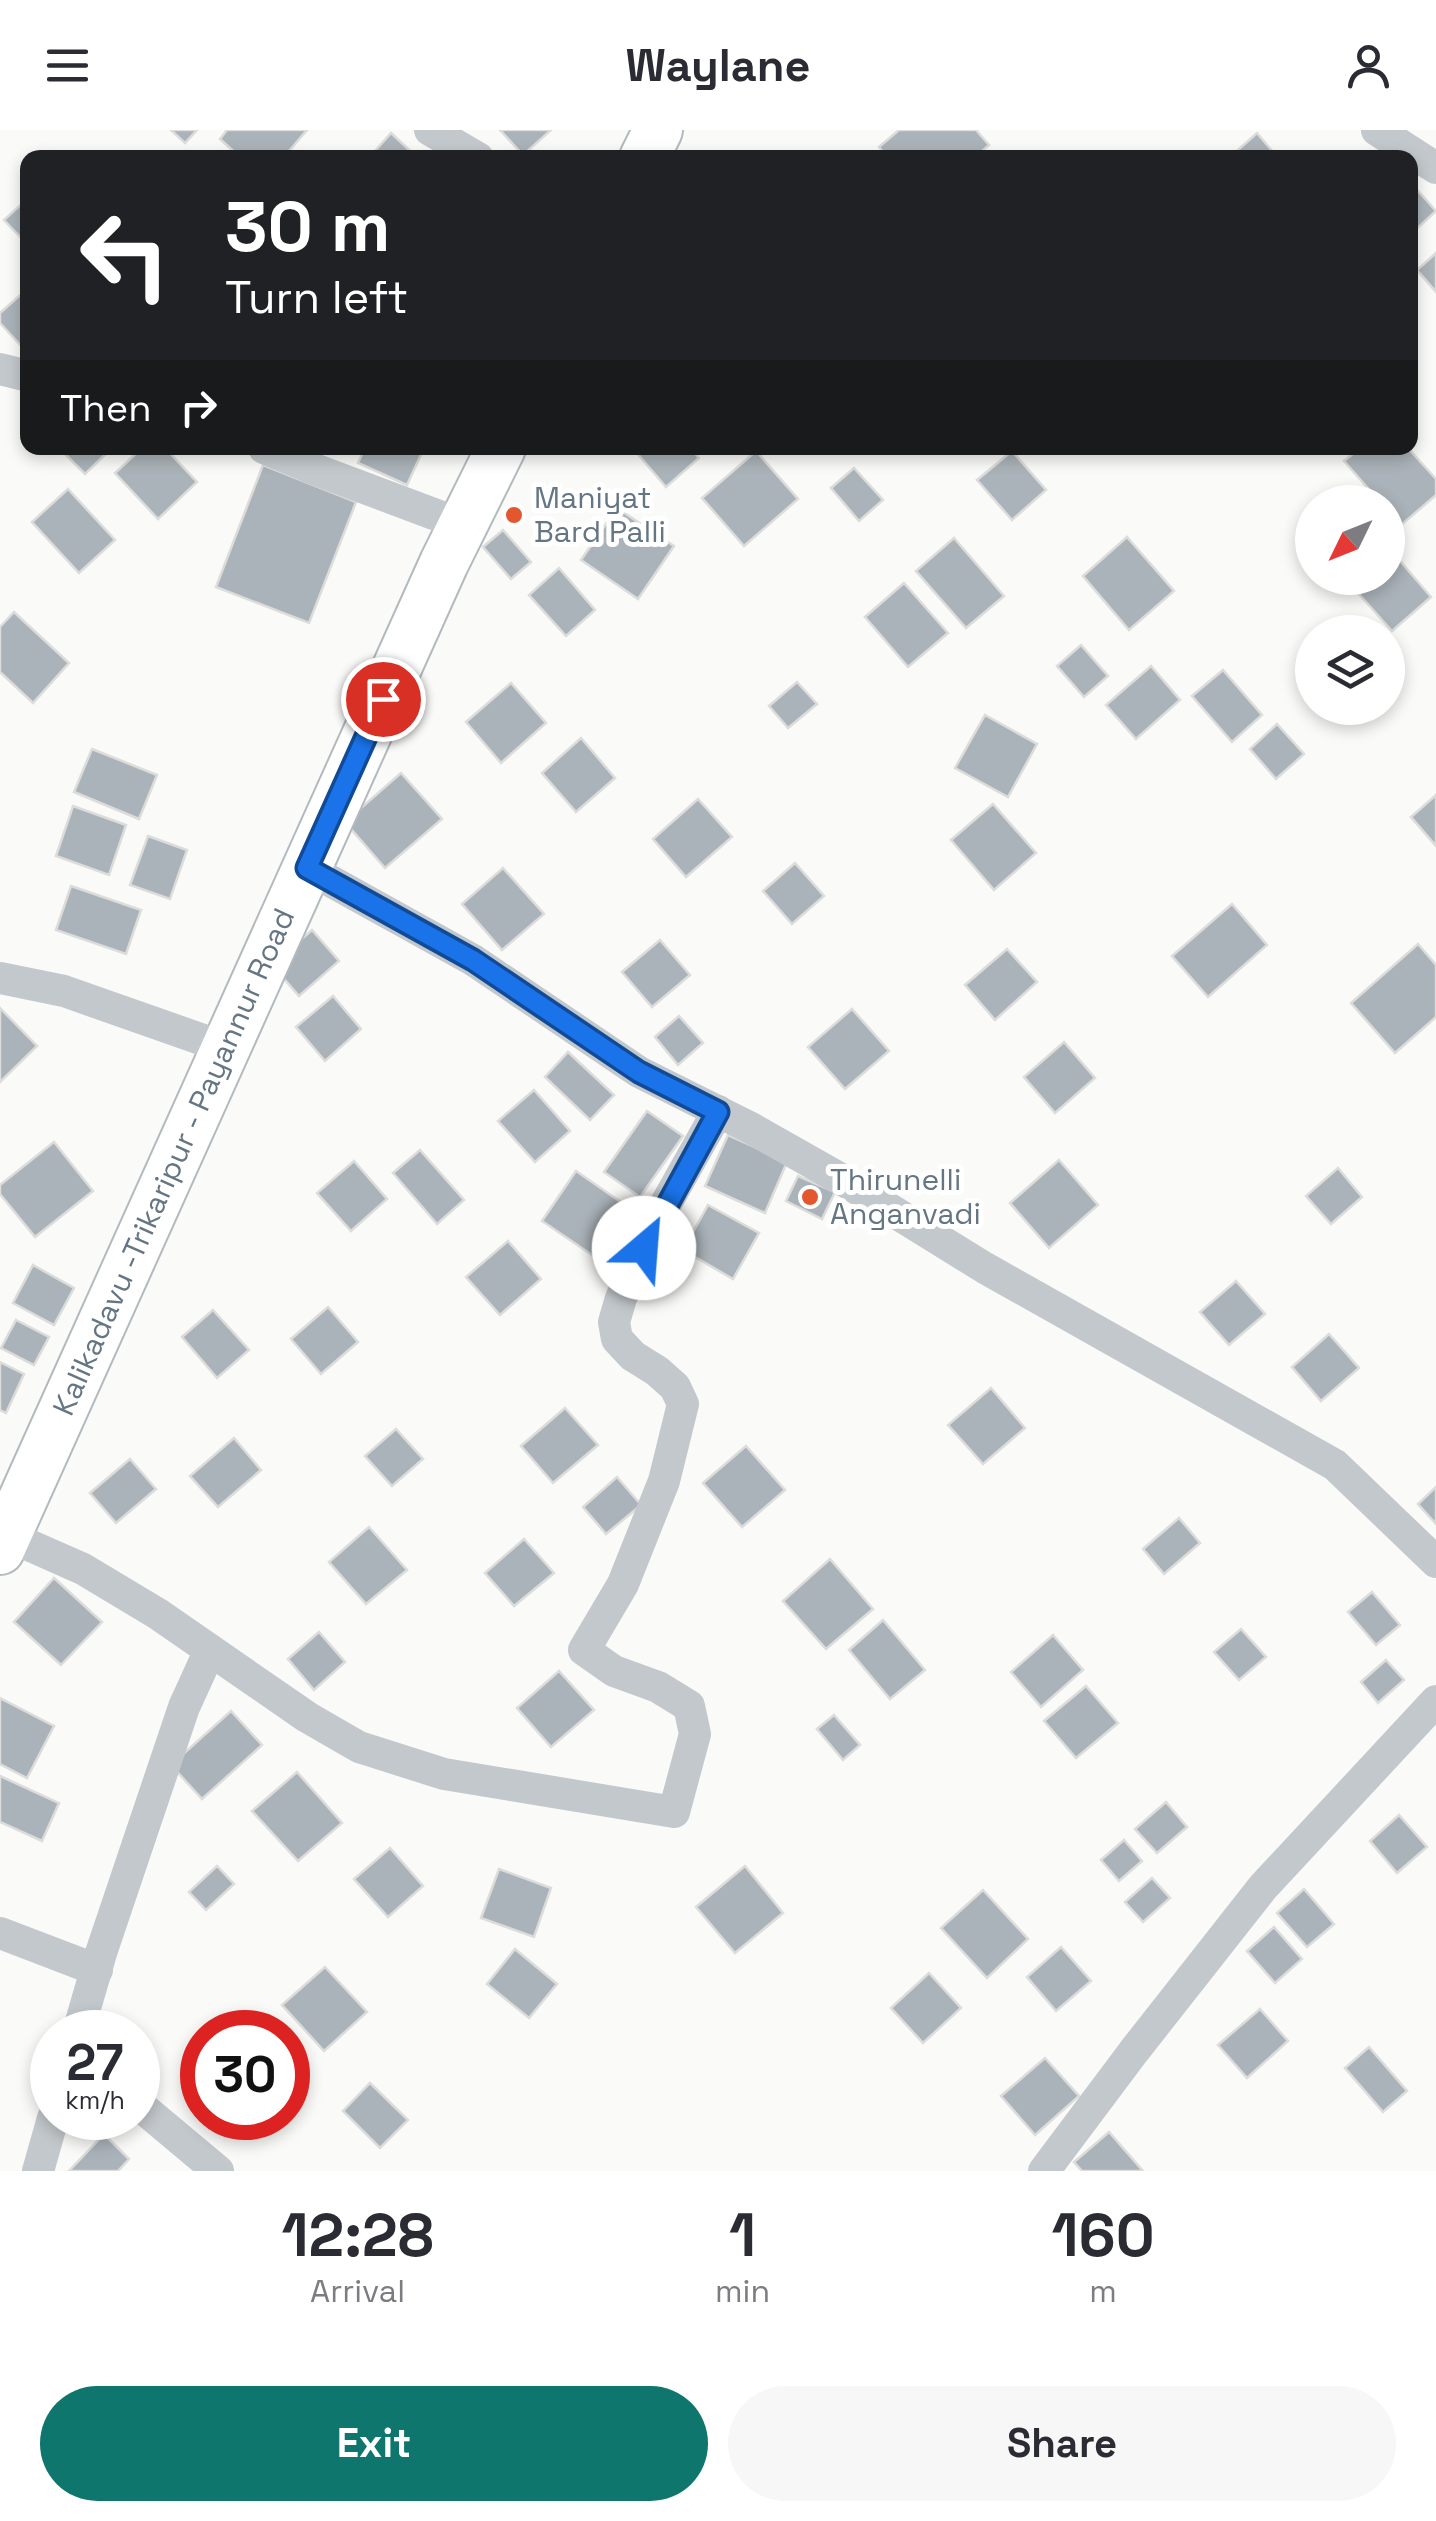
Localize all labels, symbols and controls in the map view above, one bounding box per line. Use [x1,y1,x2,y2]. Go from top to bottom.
text: Waylane [626,37,810,94]
icon: menu [40,38,95,93]
icon: person [1341,38,1396,93]
text: 30 m [225,182,390,271]
icon: left [60,190,190,320]
text: Turn left [225,269,408,326]
icon: right [171,380,226,435]
text: Then [60,384,151,432]
place label: Maniyat Bard Palli [534,478,666,551]
north arrow [1295,485,1405,595]
map controls [1295,485,1405,725]
marker: Maniyat Bard Palli [503,504,525,526]
button: layers [1295,615,1405,725]
pin [341,657,426,742]
icon: arrive [356,672,411,727]
street label: Kalikadavu -Trikaripur - Payannur Road [44,902,303,1421]
place label: Thirunelli Anganvadi [830,1160,981,1233]
marker: Thirunelli Anganvadi [799,1186,821,1208]
position arrow [592,1196,696,1300]
speed limit sign: 30 [180,2010,310,2140]
text: 27 [67,2031,123,2095]
text: km/h [65,2084,125,2116]
text: 12:28 [281,2197,434,2274]
text: 1 [729,2197,756,2274]
text: 160 [1051,2197,1155,2274]
text: Arrival [310,2271,405,2311]
text: min [715,2271,770,2311]
text: m [1089,2271,1117,2311]
button: Exit [40,2386,708,2501]
button: Share [728,2386,1396,2501]

